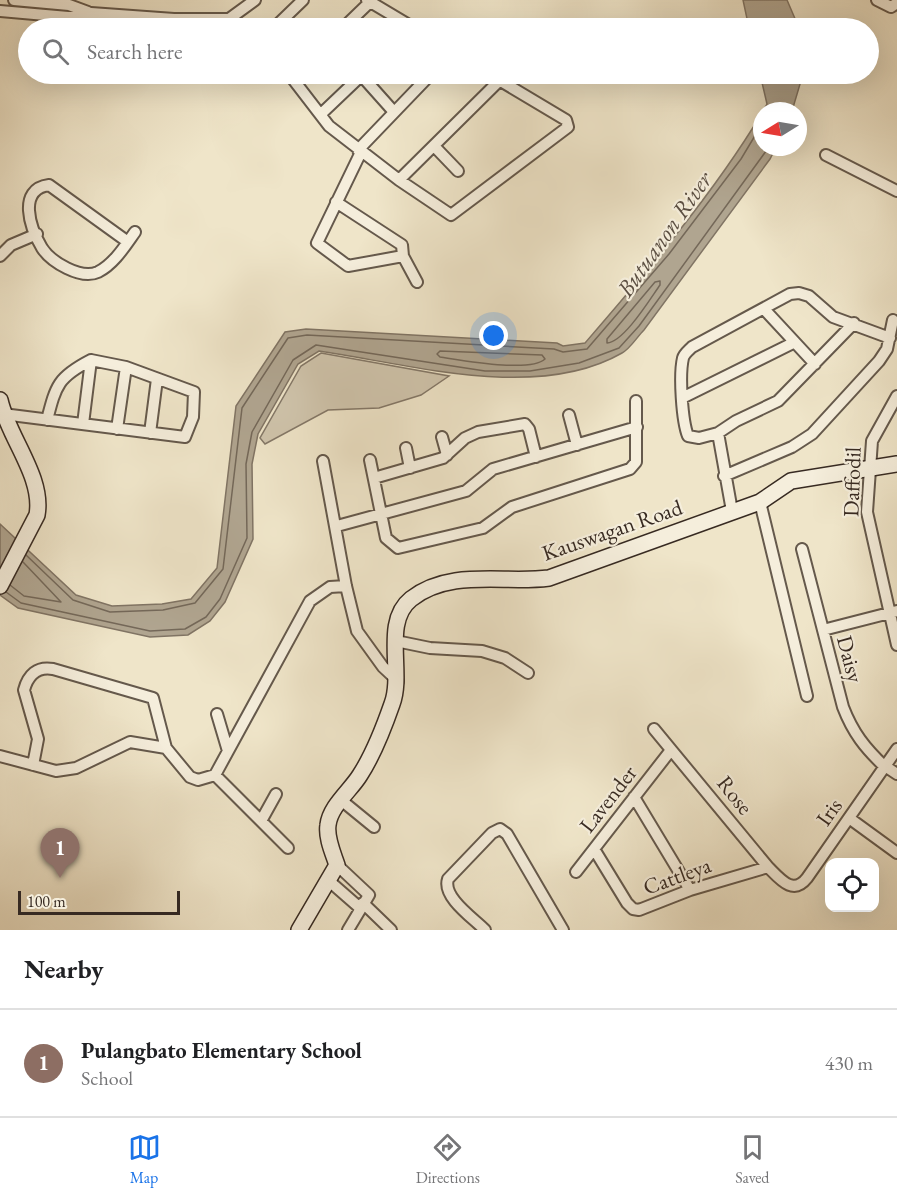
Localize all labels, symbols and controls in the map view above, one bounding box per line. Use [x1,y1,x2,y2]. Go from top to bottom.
search box [18,18,879,84]
icon: search [39,35,72,68]
text: Search here [87,37,182,66]
north arrow [753,102,807,156]
water label: Butuanon River [609,164,720,304]
your location [479,321,508,350]
street label: Daffodil [836,446,868,518]
street label: Kauswagan Road [538,492,687,568]
street label: Daisy [830,632,870,686]
street label: Lavender [573,759,644,838]
street label: Rose [710,769,760,821]
street label: Iris [809,792,849,832]
pin: 1 [40,828,80,878]
street label: Cattleya [639,850,715,902]
map controls [825,858,879,912]
button: locate [825,858,879,912]
scale bar [18,888,180,916]
text: 100 m [27,891,66,912]
text: Nearby [24,952,104,986]
text: Pulangbato Elementary School [81,1036,362,1065]
text: 1 [38,1050,49,1076]
text: 430 m [825,1050,873,1076]
text: School [81,1065,133,1091]
tab: Map [128,1131,161,1188]
tab: Directions [416,1131,480,1188]
tab: Saved [735,1131,769,1188]

